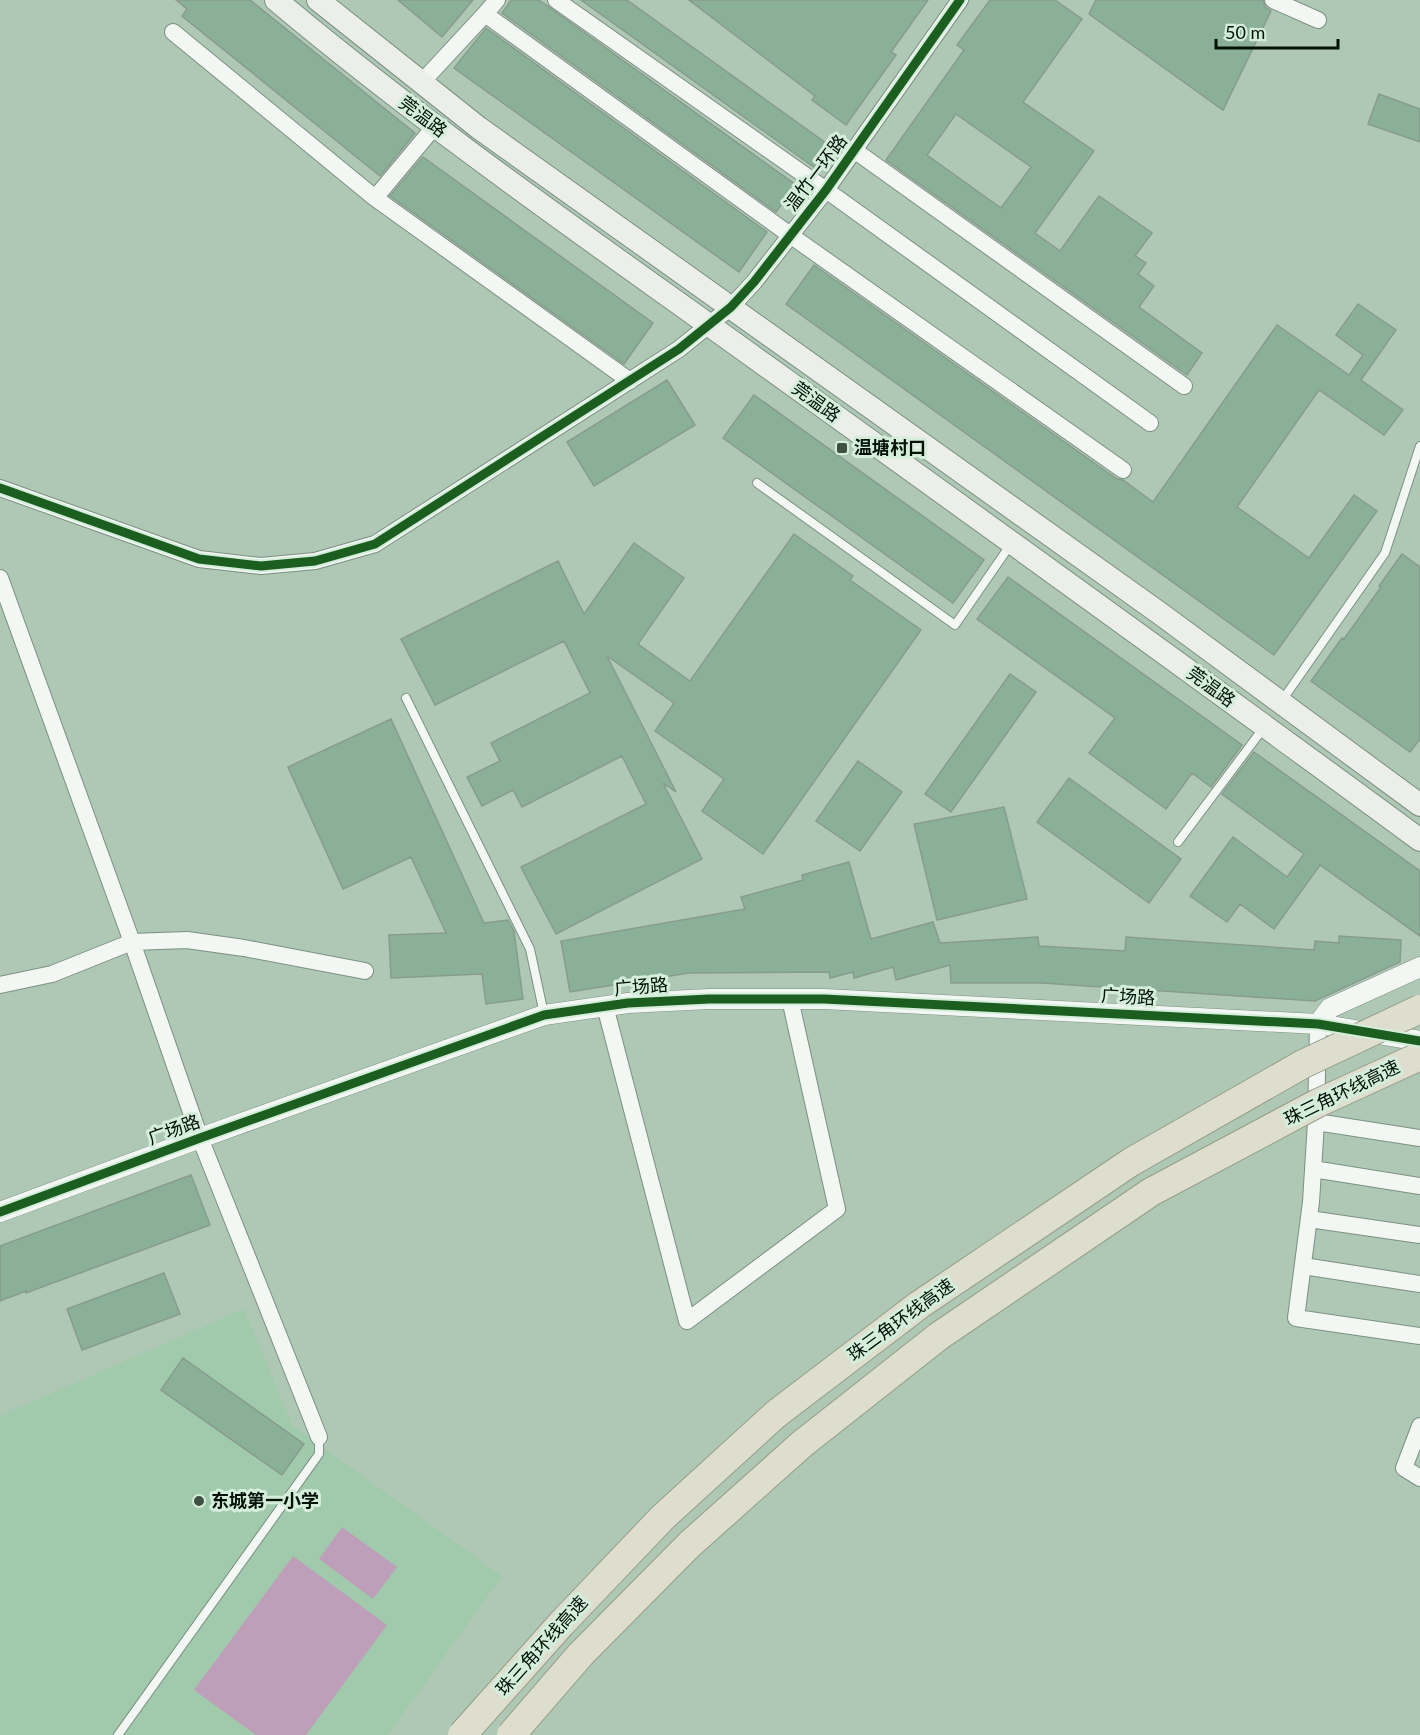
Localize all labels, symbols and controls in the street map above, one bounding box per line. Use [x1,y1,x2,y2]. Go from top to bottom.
scale bar [1216,12,1338,50]
text: 50 m [1225,21,1265,43]
street label: 莞温路 [395,91,452,141]
street label: 温竹一环路 [779,130,851,215]
street label: 莞温路 [788,376,845,426]
place label: 温塘村口 [854,436,926,458]
marker: 温塘村口 [835,441,849,455]
street label: 莞温路 [1183,661,1240,711]
street label: 广场路 [613,973,669,999]
street label: 广场路 [1101,984,1156,1008]
street label: 珠三角环线高速 [1280,1055,1403,1130]
street label: 广场路 [145,1109,203,1149]
street label: 珠三角环线高速 [843,1273,958,1365]
place label: 东城第一小学 [211,1489,319,1511]
marker: 东城第一小学 [192,1494,206,1508]
street label: 珠三角环线高速 [491,1591,592,1700]

